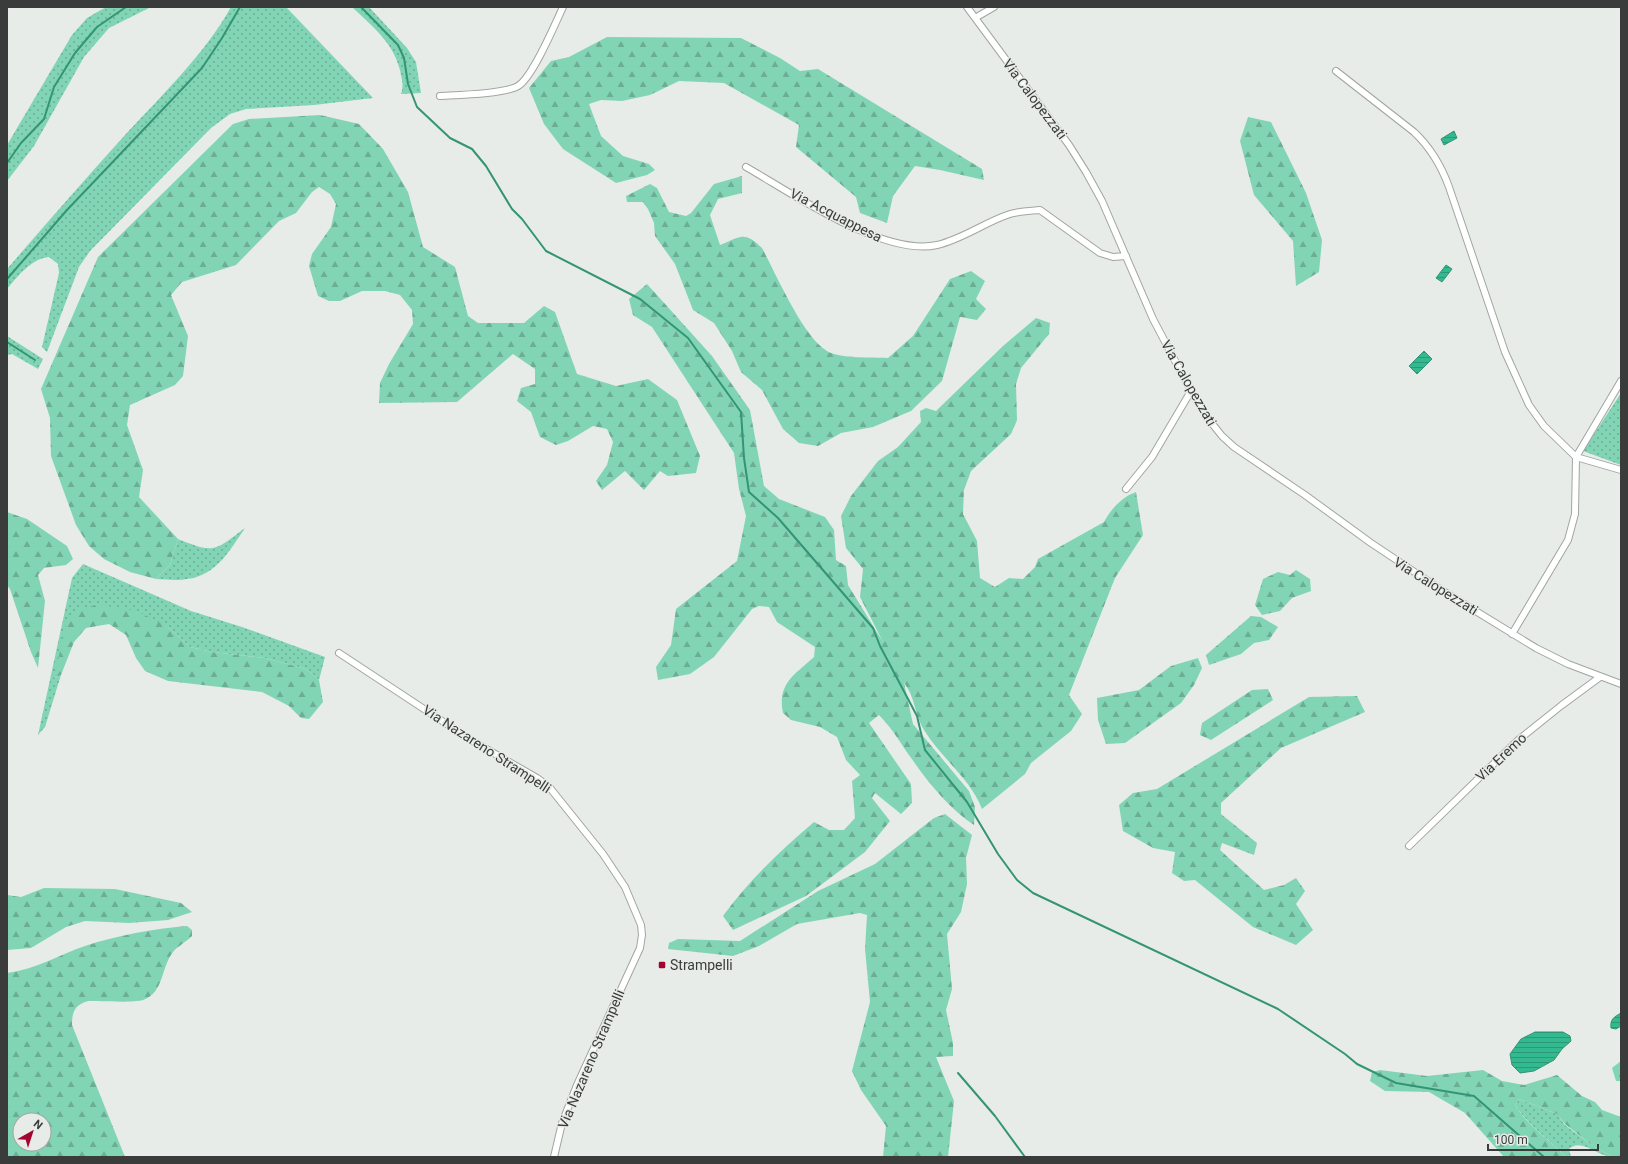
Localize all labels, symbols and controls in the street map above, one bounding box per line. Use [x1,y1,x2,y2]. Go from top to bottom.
street label: Via Calopezzati [1000,56,1070,142]
street label: Via Acquappesa [787,185,885,245]
street label: Via Calopezzati [1158,337,1220,429]
street label: Via Calopezzati [1391,554,1481,618]
street label: Via Nazareno Strampelli [420,702,554,796]
street label: Via Eremo [1472,729,1530,785]
place label: Strampelli [670,957,733,973]
marker: Strampelli [657,960,667,970]
street label: Via Nazareno Strampelli [554,987,628,1131]
north arrow [12,1112,52,1152]
text: N [31,1117,45,1132]
scale bar [1488,1126,1598,1152]
text: 100 m [1494,1133,1528,1147]

